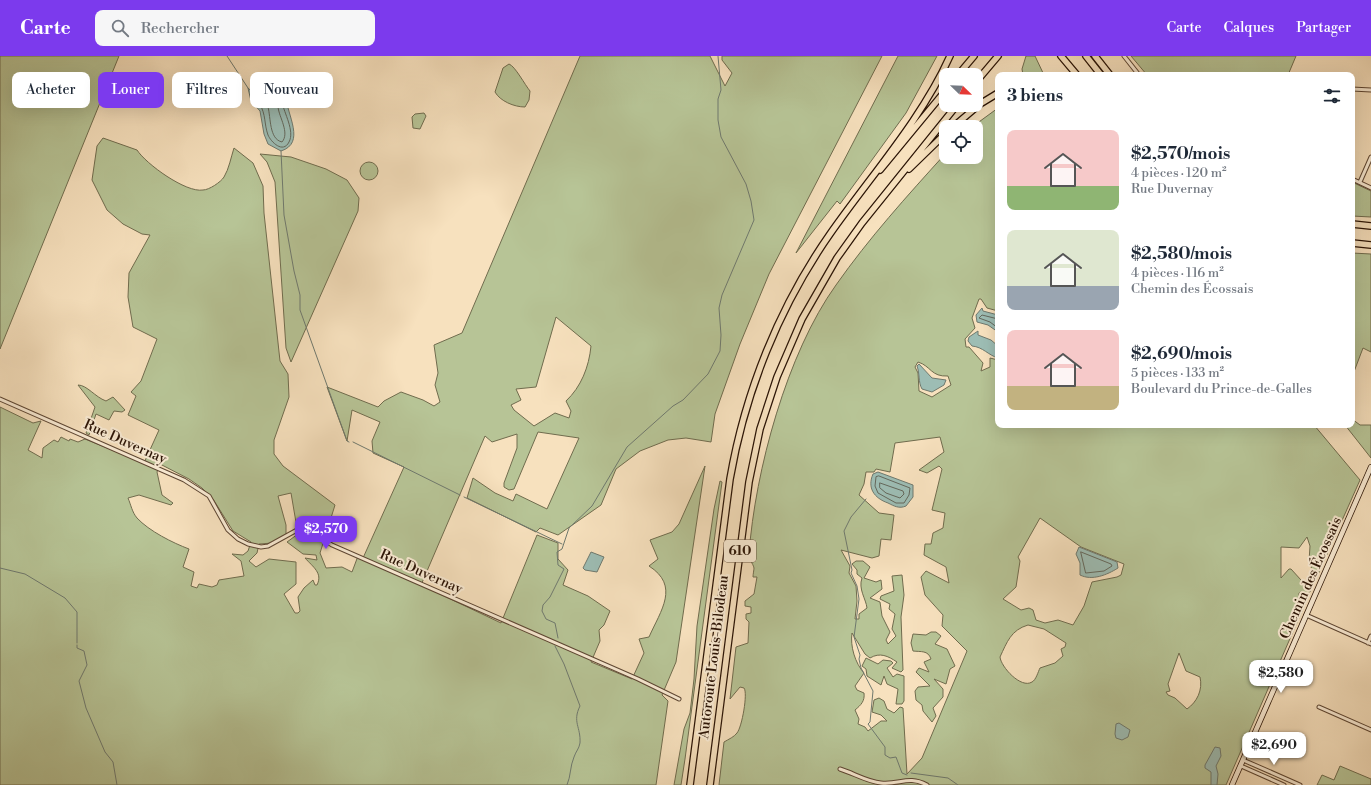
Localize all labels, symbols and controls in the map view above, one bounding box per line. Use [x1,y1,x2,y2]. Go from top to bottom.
search box [95,10,375,46]
text: Carte [20,16,71,40]
icon: search [109,17,131,39]
text: Rechercher [141,19,219,38]
text: Carte [1166,19,1201,37]
text: Calques [1223,19,1274,37]
text: Partager [1296,19,1351,37]
north arrow [939,68,983,112]
map controls [939,68,983,164]
chip: Acheter [12,72,90,108]
chip: Louer [98,72,164,108]
chip: Filtres [172,72,242,108]
chip: Nouveau [250,72,333,108]
text: 3 biens [1007,85,1063,107]
icon: filters [1321,85,1343,107]
button: locate [939,120,983,164]
text: $2,570/mois [1131,143,1230,165]
icon: home [1039,146,1087,194]
text: 4 pièces · 120 m² [1131,165,1227,181]
text: Rue Duvernay [1131,181,1213,197]
text: $2,580/mois [1131,243,1232,265]
icon: home [1039,246,1087,294]
text: 4 pièces · 116 m² [1131,265,1224,281]
text: Chemin des Écossais [1131,281,1253,297]
text: $2,690/mois [1131,343,1232,365]
icon: home [1039,346,1087,394]
text: 5 pièces · 133 m² [1131,365,1224,381]
text: Boulevard du Prince-de-Galles [1131,381,1312,397]
street label: Rue Duvernay [81,416,169,468]
street label: Chemin des Écossais [1274,513,1346,642]
pin: $2,570 [293,516,359,550]
text: $2,570 [304,521,348,537]
road number: 610 [724,540,756,562]
street label: Rue Duvernay [377,546,465,598]
street label: Autoroute Louis-Bilodeau [695,574,733,741]
pin: $2,580 [1248,660,1314,694]
text: $2,580 [1258,665,1304,681]
pin: $2,690 [1241,732,1307,766]
text: $2,690 [1251,737,1297,753]

